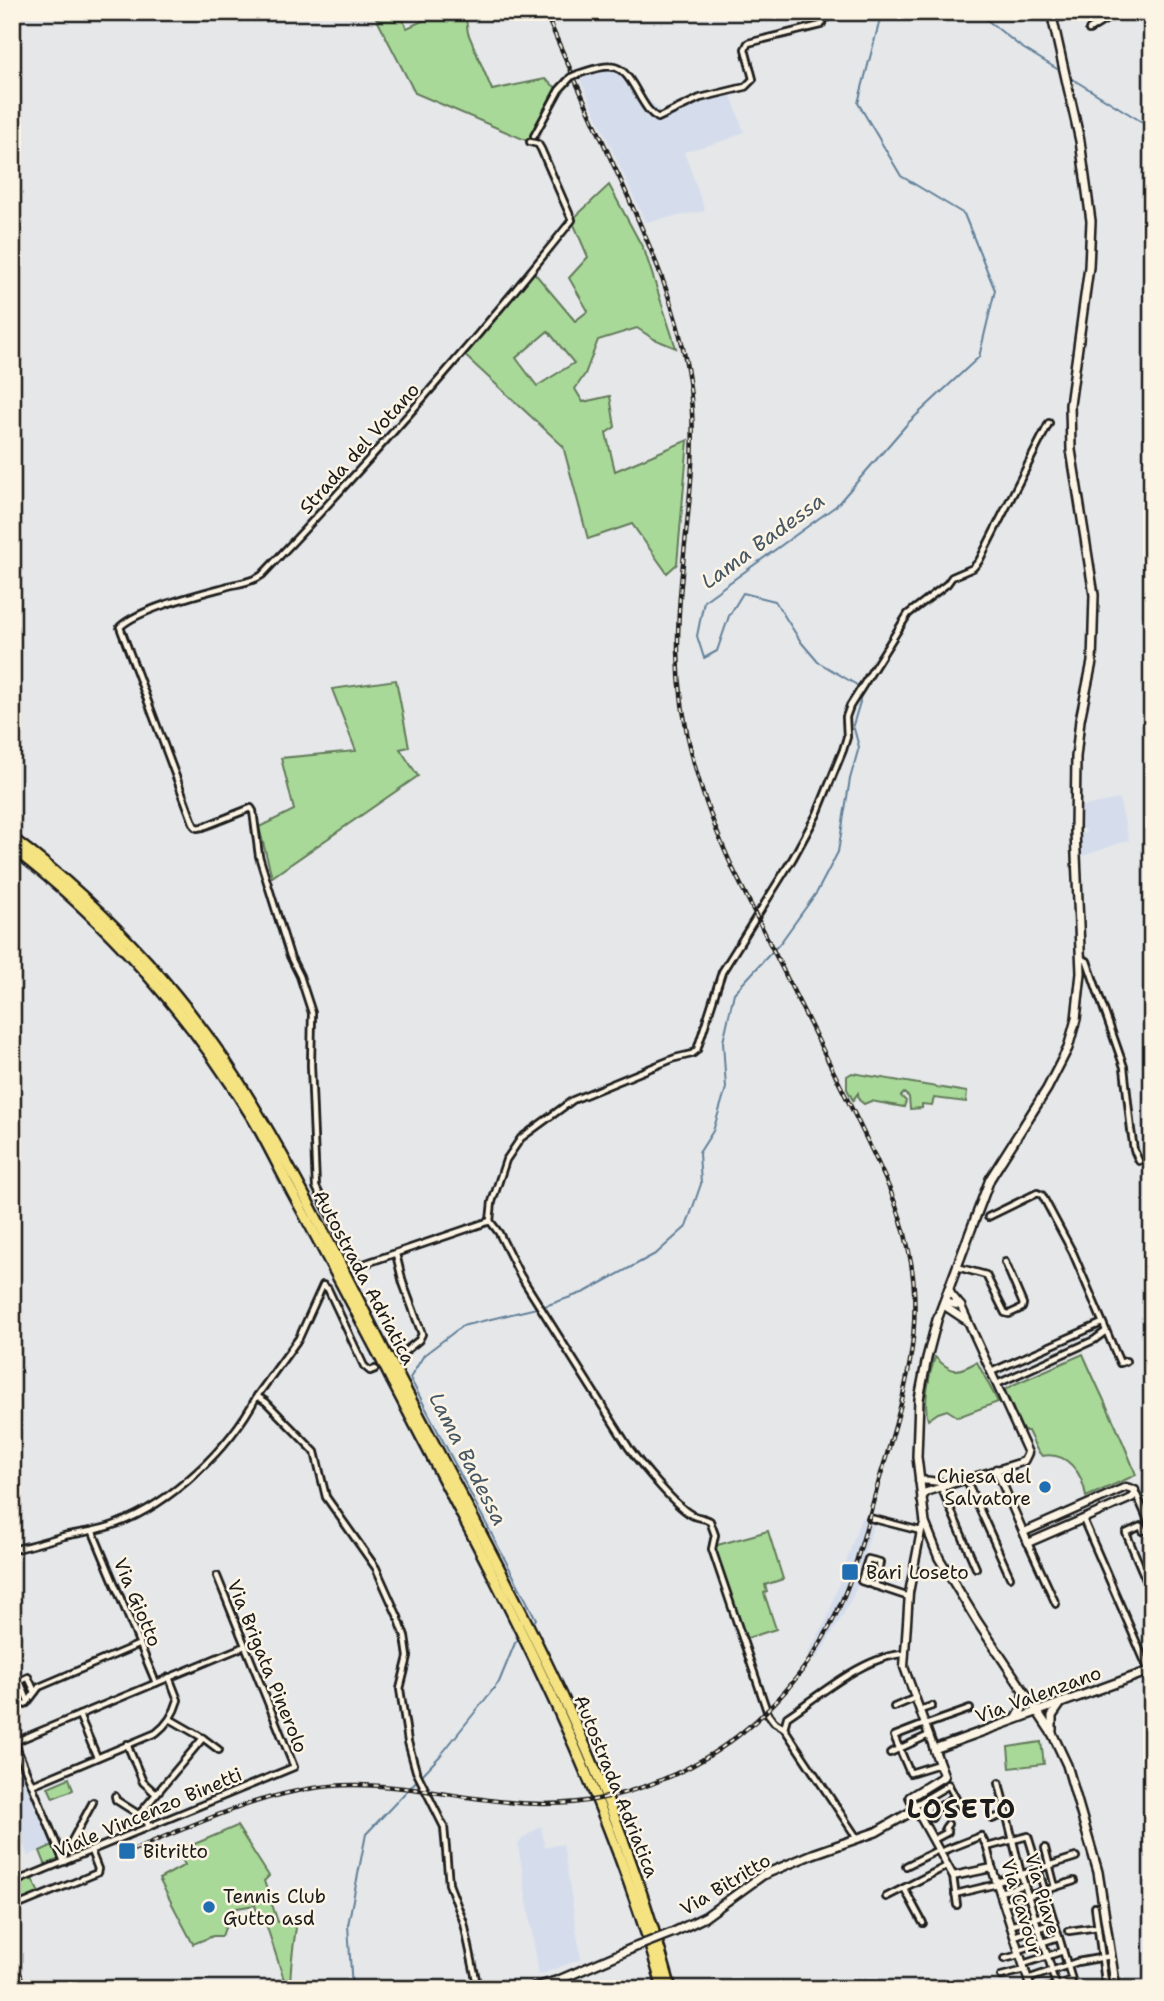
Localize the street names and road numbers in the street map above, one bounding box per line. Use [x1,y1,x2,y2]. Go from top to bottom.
street label: Strada del Votano [294,377,425,519]
street label: Autostrada Adriatica [308,1185,421,1369]
street label: Via Giotto [108,1554,167,1650]
street label: Via Brigata Pinerolo [221,1576,314,1756]
street label: Via Valenzano [972,1660,1105,1729]
street label: Autostrada Adriatica [568,1691,665,1881]
street label: Viale Vincenzo Binetti [50,1762,246,1863]
street label: Via Bitritto [675,1848,775,1921]
street label: Via Piave [1019,1850,1066,1938]
street label: Via Cavour [995,1856,1048,1959]

